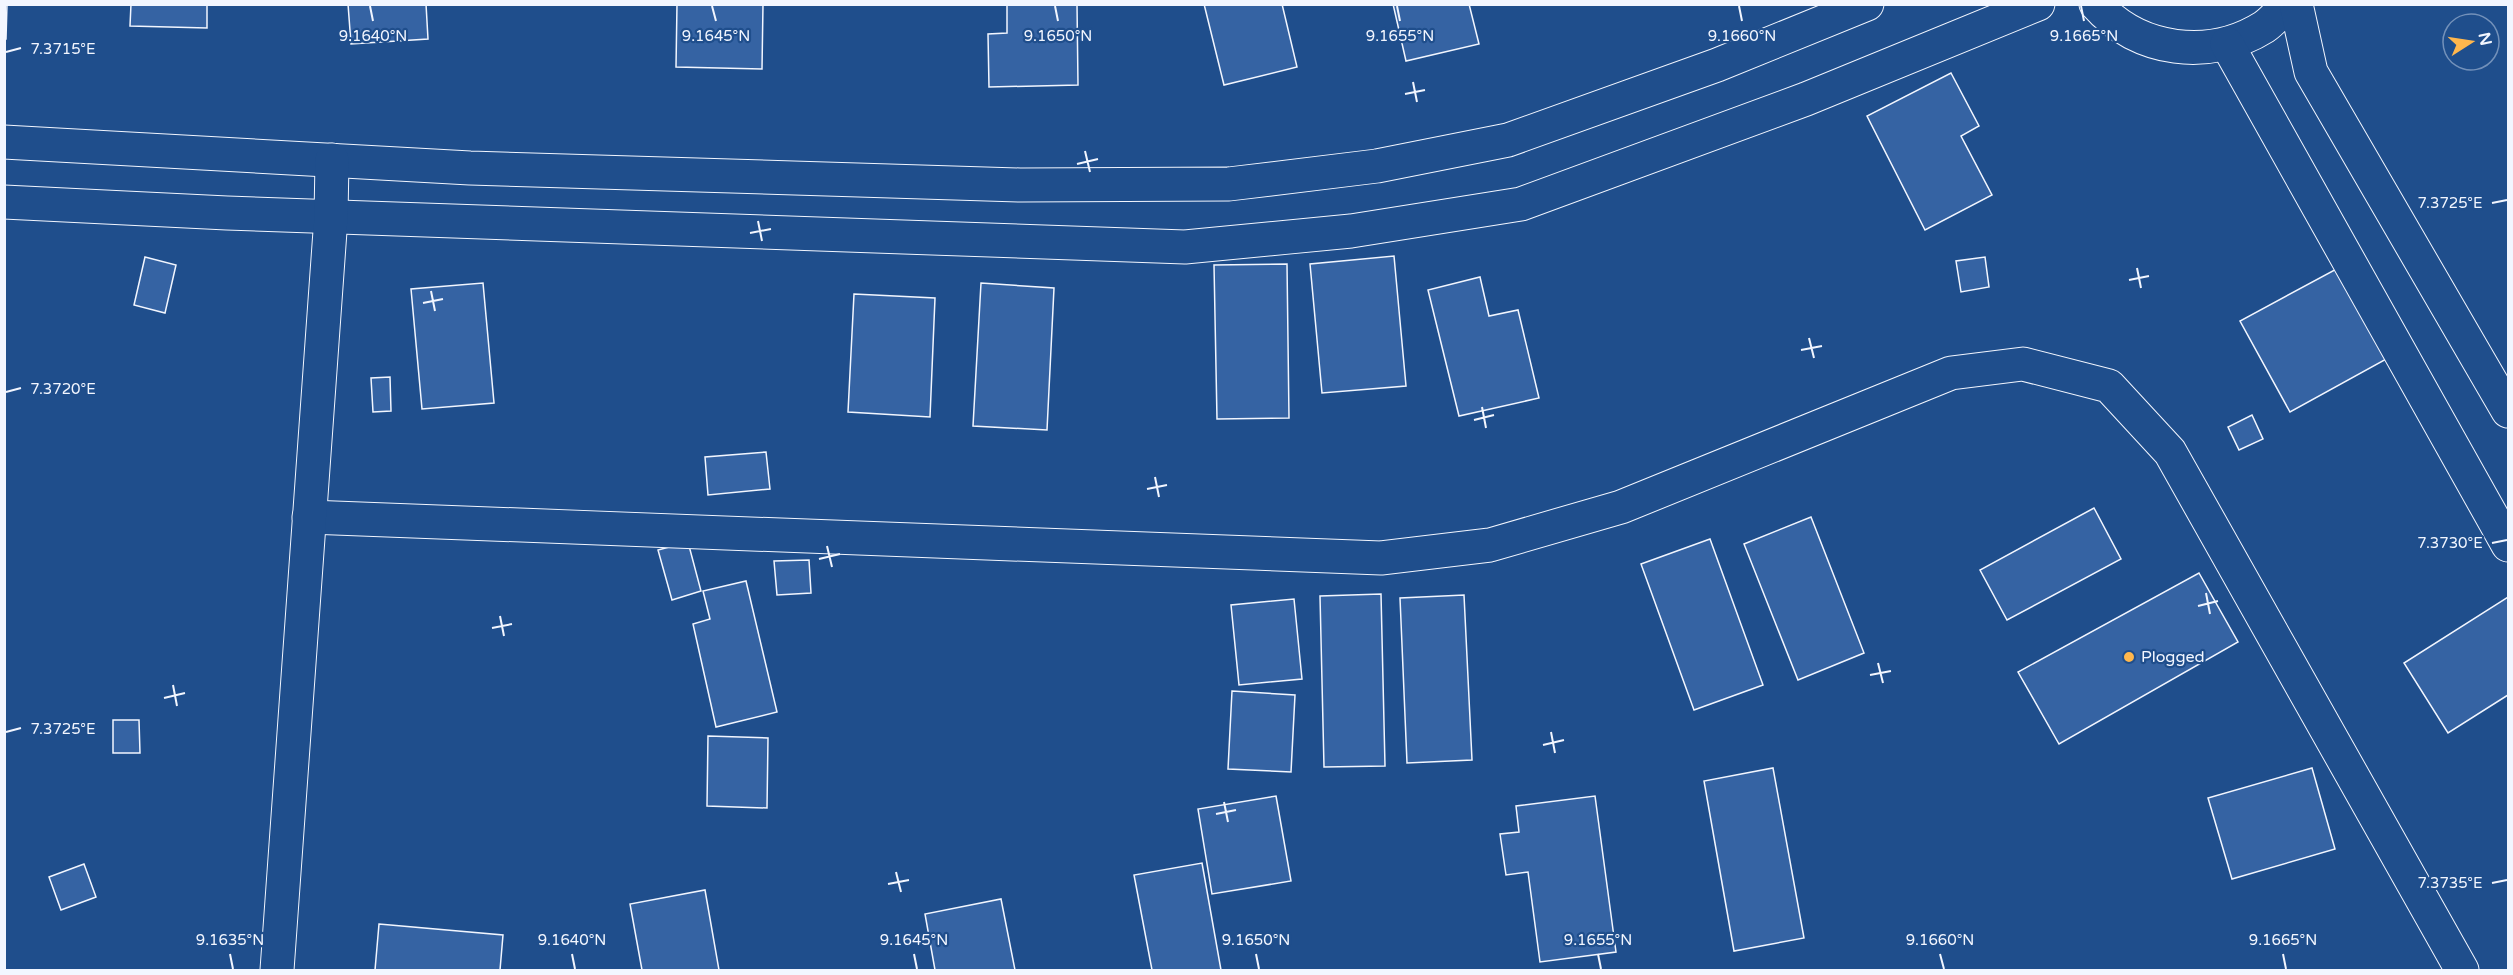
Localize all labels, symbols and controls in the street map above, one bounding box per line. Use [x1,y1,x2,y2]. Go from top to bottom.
north arrow [2441,12,2501,72]
text: 9.1640°N [339,27,407,45]
text: 9.1645°N [682,27,750,45]
text: 9.1650°N [1024,27,1092,45]
text: 9.1655°N [1366,27,1434,45]
text: 9.1660°N [1708,27,1776,45]
text: 9.1665°N [2050,27,2118,45]
text: N [2474,31,2496,47]
text: 7.3715°E [30,40,96,58]
text: 7.3725°E [2417,194,2483,212]
text: 7.3720°E [30,380,96,398]
text: 7.3730°E [2417,534,2483,552]
place label: Plogged [2141,647,2205,667]
marker: Plogged [2122,650,2136,664]
text: 7.3725°E [30,720,96,738]
text: 7.3735°E [2417,874,2483,892]
text: 9.1635°N [196,931,264,949]
text: 9.1640°N [538,931,606,949]
text: 9.1645°N [880,931,948,949]
text: 9.1650°N [1222,931,1290,949]
text: 9.1655°N [1564,931,1632,949]
text: 9.1660°N [1906,931,1974,949]
text: 9.1665°N [2249,931,2317,949]

